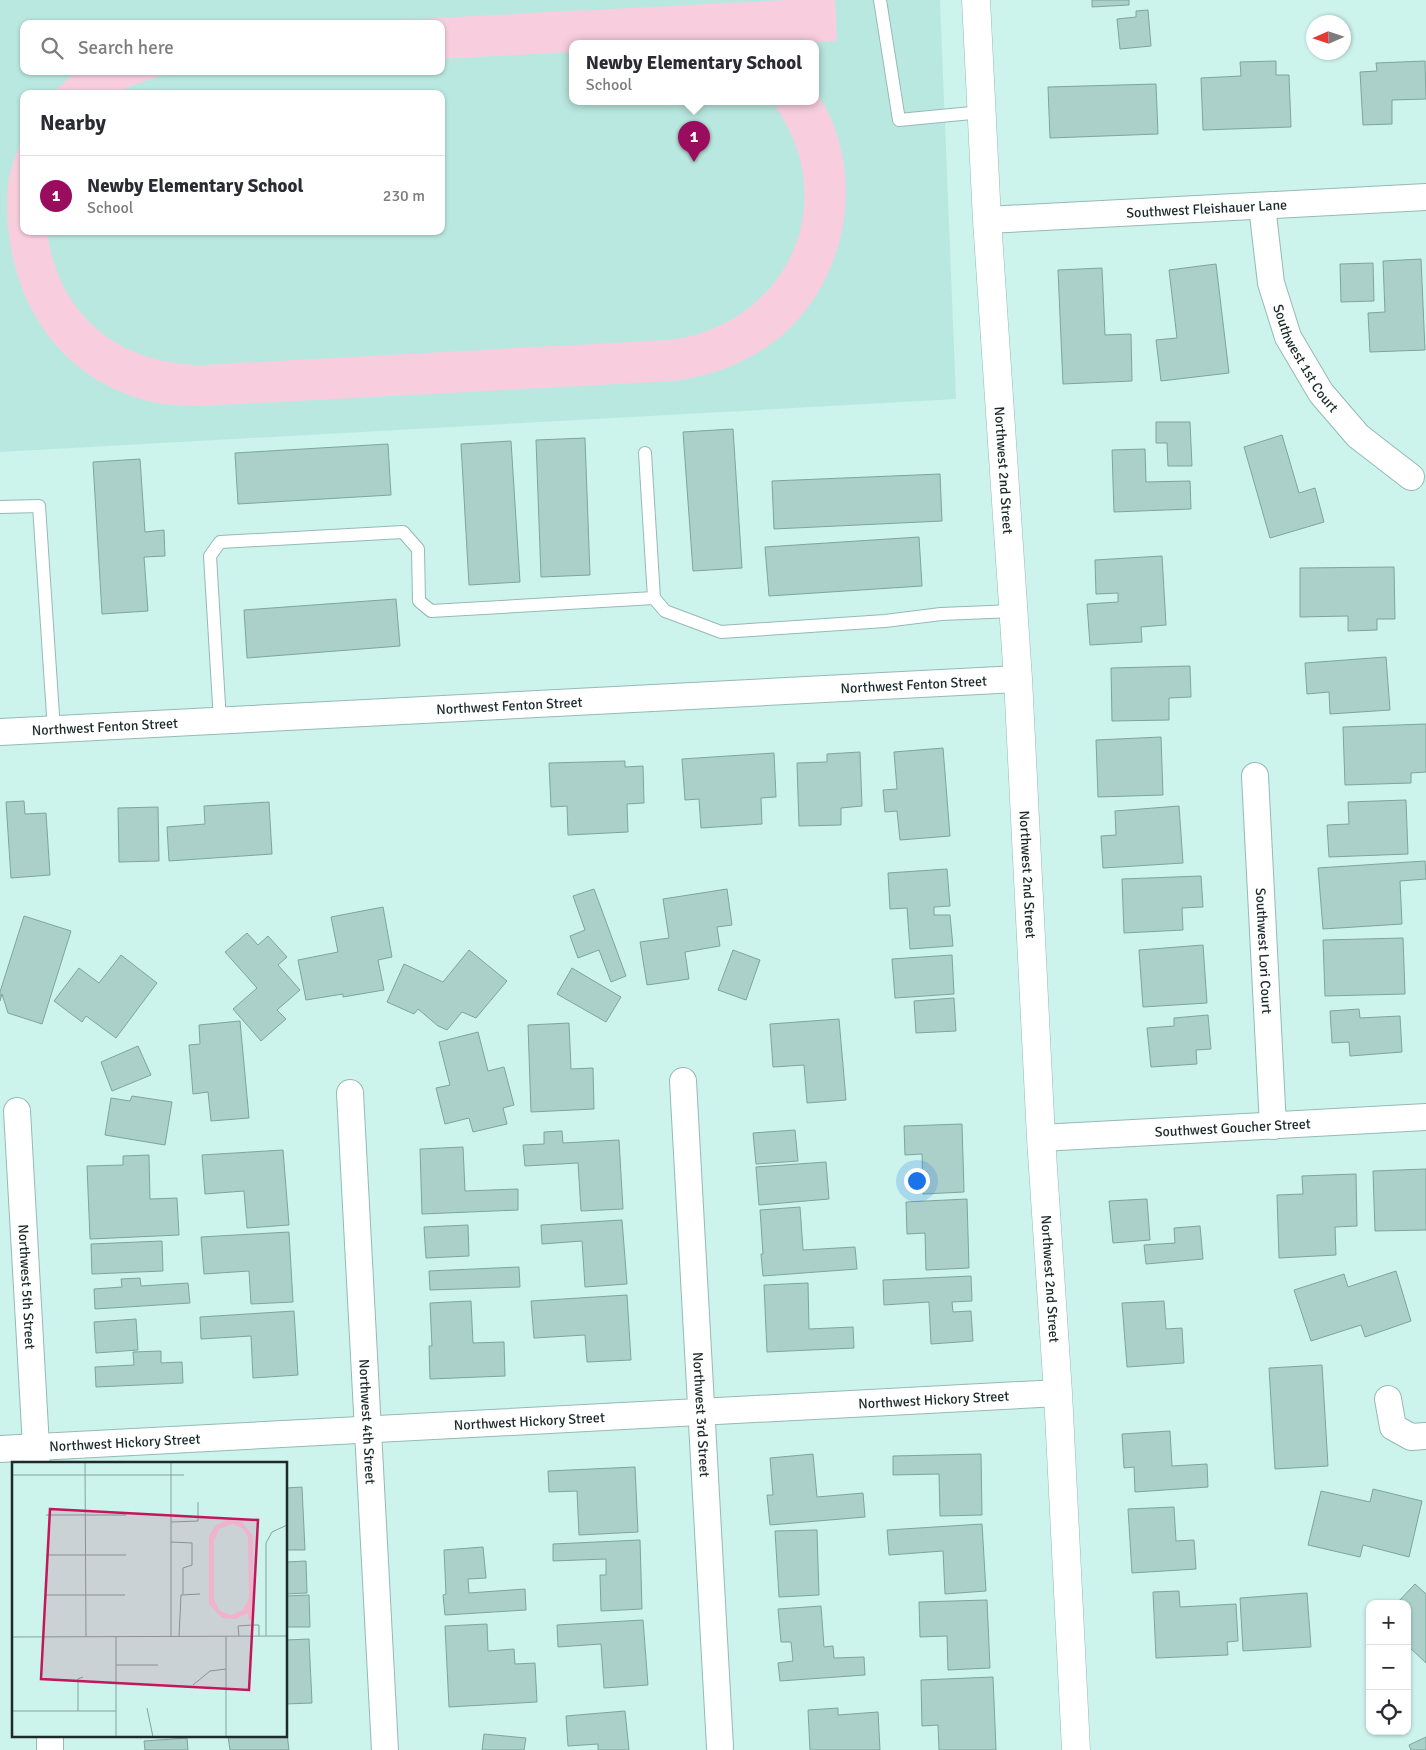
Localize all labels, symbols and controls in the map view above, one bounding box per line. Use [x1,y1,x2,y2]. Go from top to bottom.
north arrow [1306,15,1351,60]
search box [20,20,445,75]
icon: search [38,34,66,62]
text: Search here [78,36,174,60]
popup [569,40,819,105]
text: Newby Elementary School [586,51,802,75]
text: School [586,75,632,95]
text: Nearby [40,110,106,136]
pin: 1 [678,121,710,162]
text: Newby Elementary School [87,174,303,198]
text: 1 [52,186,60,206]
text: 230 m [383,186,425,206]
street label: Southwest Fleishauer Lane [1126,196,1288,221]
text: School [87,198,133,218]
street label: Southwest 1st Court [1270,302,1342,416]
street label: Northwest 2nd Street [991,406,1017,535]
street label: Northwest Fenton Street [840,672,987,697]
street label: Northwest Fenton Street [436,693,583,718]
street label: Northwest Fenton Street [31,714,179,739]
street label: Northwest 2nd Street [1016,810,1039,939]
street label: Southwest Lori Court [1252,887,1276,1014]
street label: Southwest Goucher Street [1154,1115,1311,1140]
your location [904,1168,930,1194]
street label: Northwest 2nd Street [1038,1214,1063,1343]
street label: Northwest 5th Street [15,1224,39,1350]
street label: Northwest 3rd Street [690,1351,713,1478]
street label: Northwest 4th Street [356,1358,379,1485]
street label: Northwest Hickory Street [858,1387,1010,1412]
street label: Northwest Hickory Street [453,1408,605,1433]
street label: Northwest Hickory Street [49,1430,201,1455]
inset map [12,1462,288,1738]
map controls [1366,1600,1411,1735]
button: + [1366,1600,1411,1645]
button: − [1366,1645,1411,1690]
button: locate [1366,1690,1411,1735]

